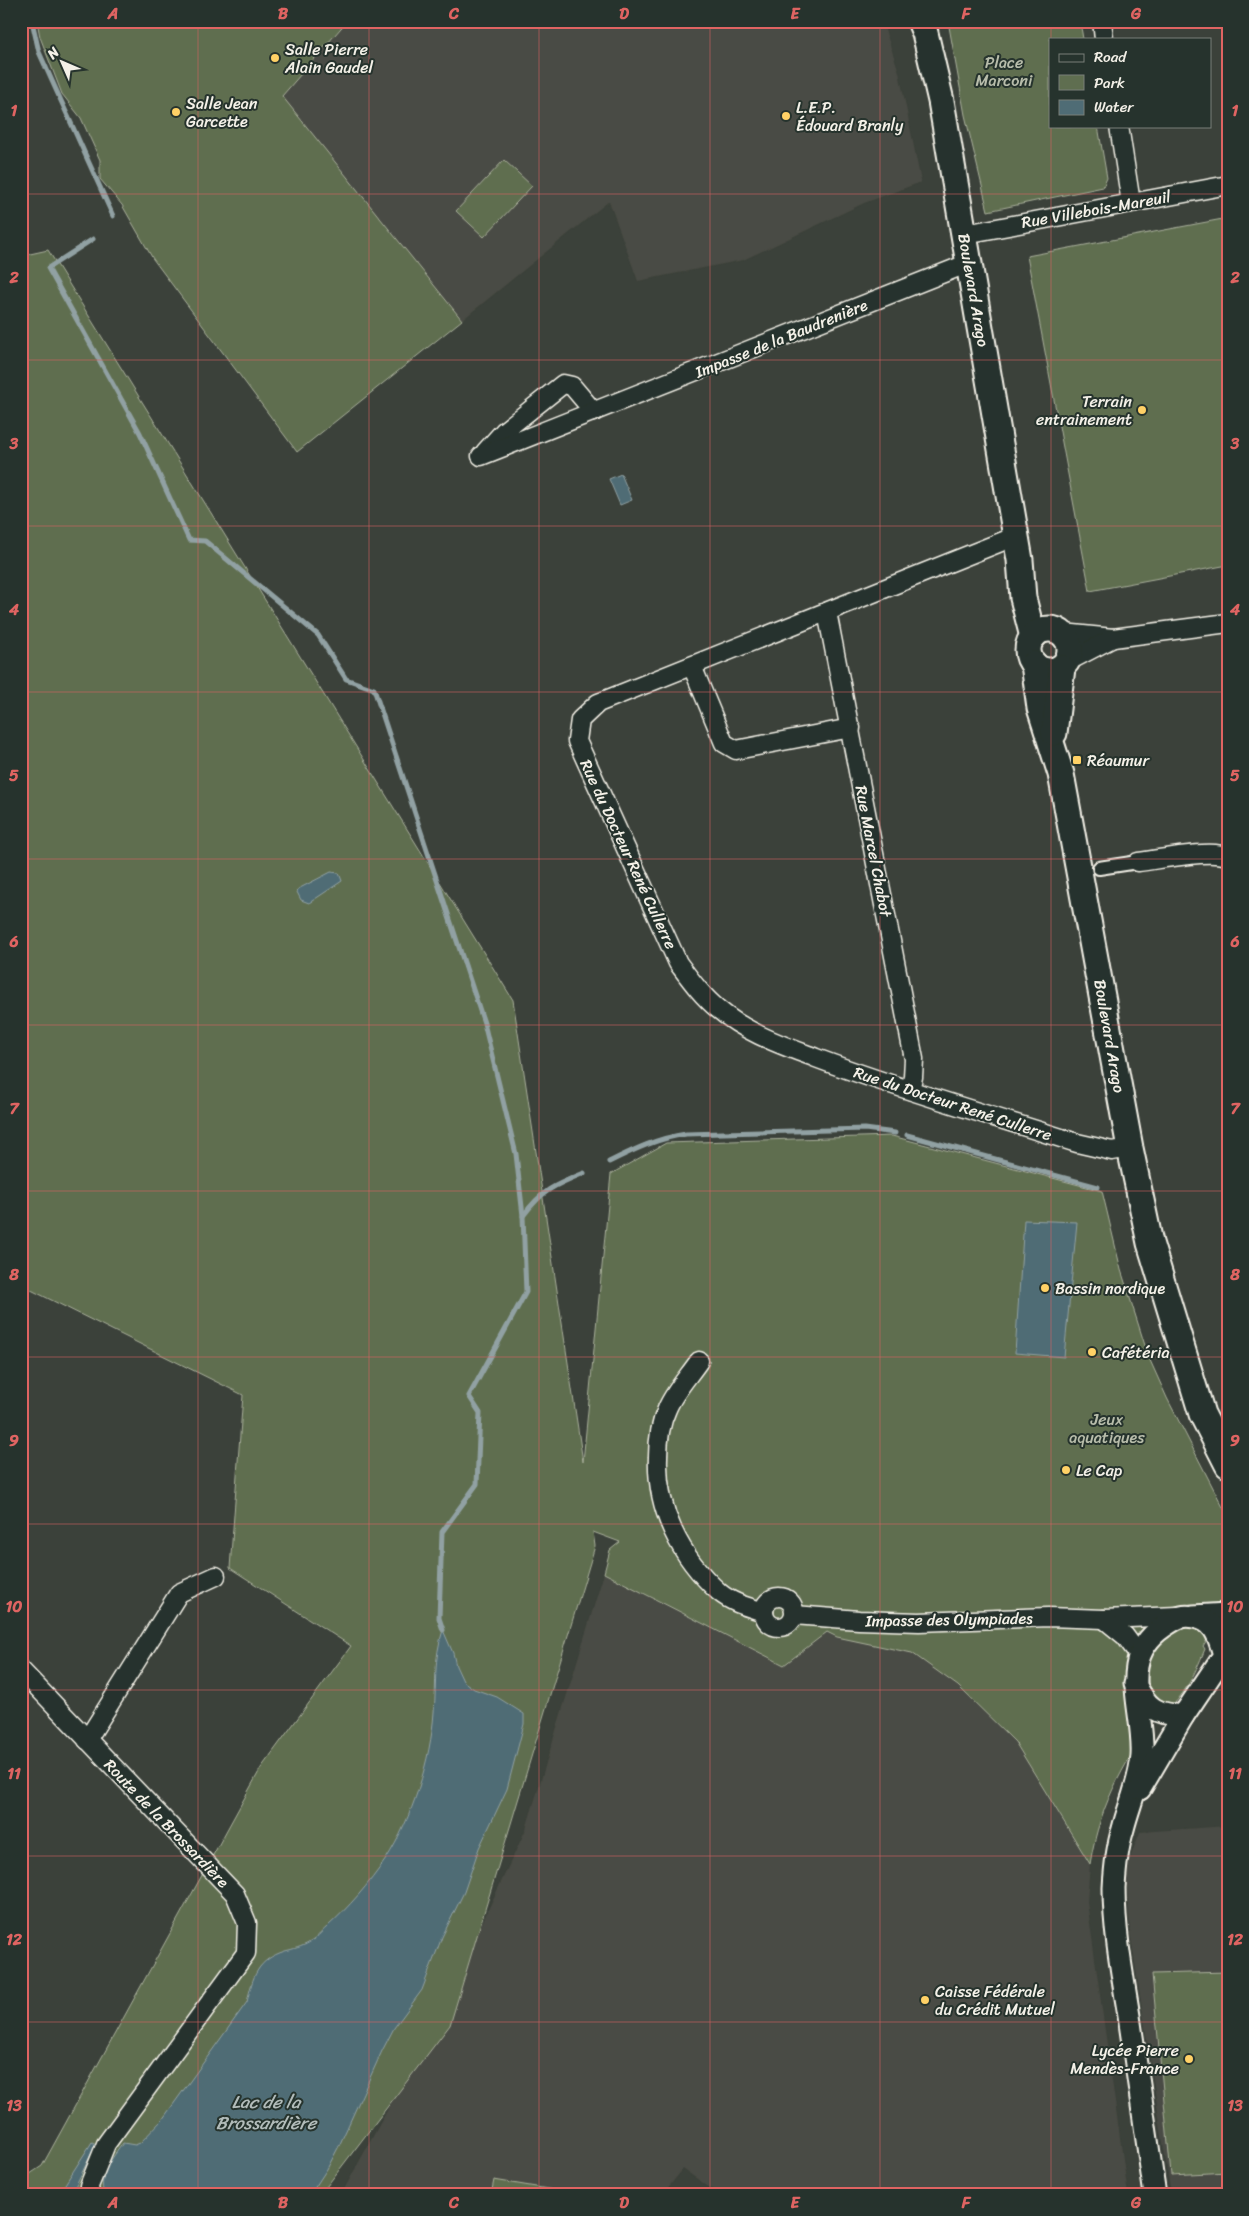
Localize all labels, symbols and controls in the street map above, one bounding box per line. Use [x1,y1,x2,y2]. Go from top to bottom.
text: A [107,0,118,28]
text: B [278,0,289,28]
text: C [448,0,460,28]
text: D [619,0,629,28]
text: E [791,0,801,28]
text: F [961,0,972,28]
text: G [1130,0,1142,28]
place label: Salle Pierre Alain Gaudel [284,35,374,82]
north arrow [38,38,88,88]
legend [1049,38,1212,128]
text: N [40,41,66,66]
text: Road [1094,44,1127,70]
park label: Place Marconi [976,48,1033,95]
marker: Salle Pierre Alain Gaudel [269,52,281,64]
text: Park [1094,70,1125,96]
place label: Salle Jean Garcette [186,89,258,136]
place label: L.E.P. Édouard Branly [796,93,904,140]
text: Water [1094,94,1134,120]
text: 1 [11,96,18,125]
text: 1 [1232,96,1239,125]
marker: Salle Jean Garcette [170,106,182,118]
marker: L.E.P. Édouard Branly [780,110,792,122]
street label: Rue Villebois-Mareuil [1019,182,1174,237]
street label: Boulevard Arago [949,231,998,349]
text: 2 [8,263,19,292]
text: 2 [1229,263,1240,292]
street label: Impasse de la Baudrenière [690,290,872,387]
place label: Terrain entrainement [1036,387,1132,434]
marker: Terrain entrainement [1136,404,1148,416]
text: 3 [9,429,19,458]
text: 3 [1230,429,1240,458]
text: 4 [8,595,19,624]
text: 4 [1229,595,1240,624]
place label: Réaumur [1087,746,1150,775]
street label: Rue du Docteur René Cullerre [572,754,685,954]
marker: Réaumur [1071,754,1083,766]
text: 5 [9,761,19,790]
text: 5 [1230,761,1240,790]
street label: Rue Marcel Chabot [847,783,901,920]
text: 6 [8,927,19,956]
text: 6 [1229,927,1240,956]
street label: Boulevard Arago [1085,977,1134,1095]
street label: Rue du Docteur René Cullerre [850,1058,1056,1149]
text: 7 [9,1094,20,1123]
text: 7 [1230,1094,1241,1123]
text: 8 [8,1260,19,1289]
text: 8 [1229,1260,1240,1289]
place label: Bassin nordique [1055,1274,1165,1303]
marker: Bassin nordique [1039,1282,1051,1294]
place label: Cafétéria [1102,1338,1170,1367]
marker: Cafétéria [1086,1346,1098,1358]
park label: Jeux aquatiques [1069,1405,1145,1452]
text: 9 [9,1426,19,1455]
text: 9 [1230,1426,1240,1455]
place label: Le Cap [1076,1456,1123,1485]
marker: Le Cap [1060,1464,1072,1476]
text: 10 [6,1592,22,1621]
text: 10 [1227,1592,1243,1621]
street label: Impasse des Olympiades [864,1604,1033,1635]
street label: Route de la Brossardière [97,1752,237,1895]
text: 11 [7,1759,21,1788]
text: 11 [1228,1759,1242,1788]
text: 12 [6,1925,23,1954]
text: 12 [1227,1925,1244,1954]
place label: Caisse Fédérale du Crédit Mutuel [935,1977,1055,2024]
marker: Caisse Fédérale du Crédit Mutuel [919,1994,931,2006]
place label: Lycée Pierre Mendès-France [1070,2036,1179,2083]
marker: Lycée Pierre Mendès-France [1183,2053,1195,2065]
water label: Lac de la Brossardière [216,2086,318,2139]
text: 13 [6,2091,22,2120]
text: 13 [1227,2091,1243,2120]
text: A [107,2188,118,2216]
text: B [278,2188,289,2216]
text: C [448,2188,460,2216]
text: D [619,2188,629,2216]
text: E [791,2188,801,2216]
text: F [961,2188,972,2216]
text: G [1130,2188,1142,2216]

